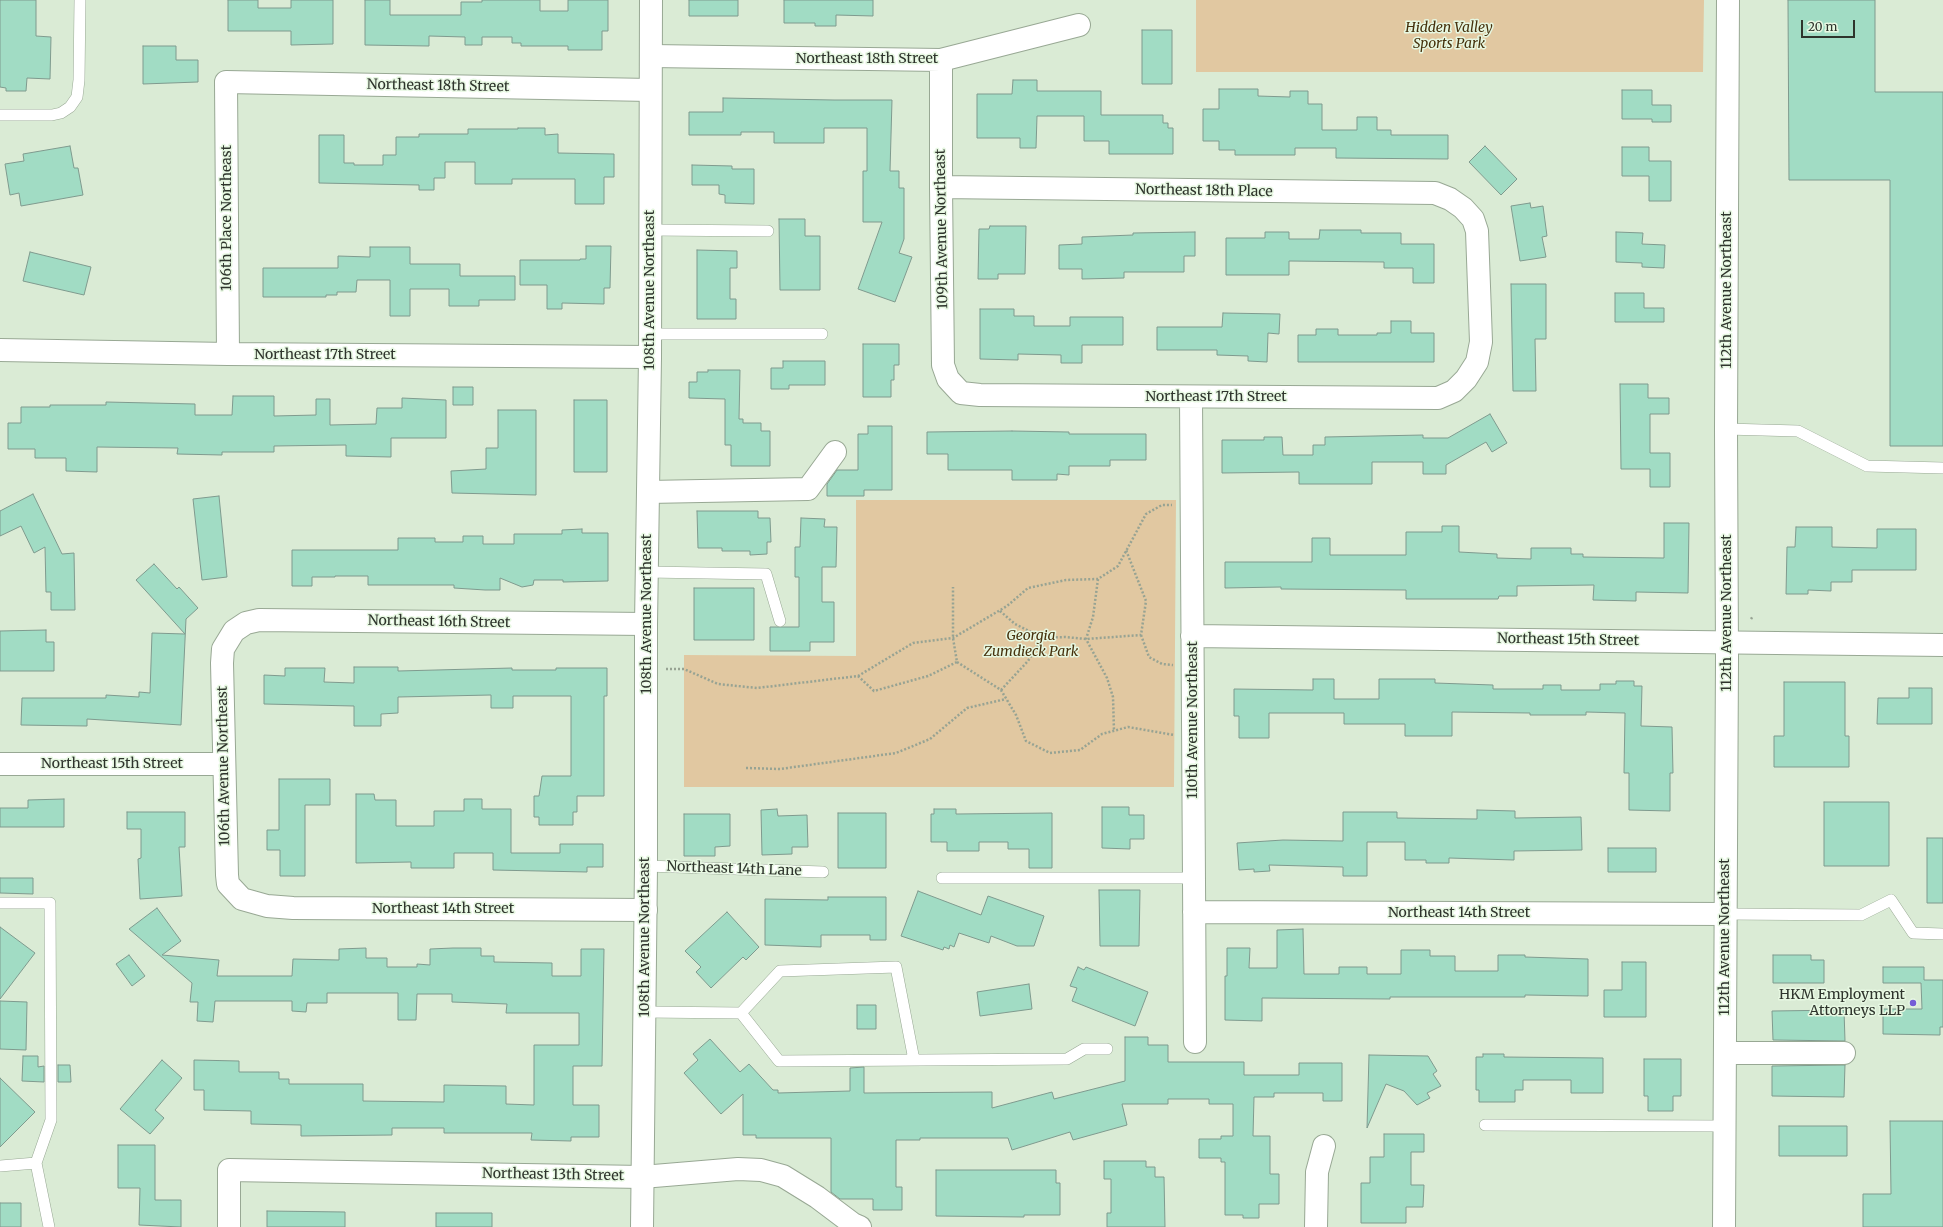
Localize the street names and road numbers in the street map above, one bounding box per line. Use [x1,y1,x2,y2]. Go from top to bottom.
street label: Northeast 18th Street [796,51,938,67]
street label: Northeast 18th Street [367,76,509,96]
street label: 106th Place Northeast [219,145,235,291]
street label: 109th Avenue Northeast [932,149,952,309]
street label: Northeast 18th Place [1135,181,1273,201]
street label: 108th Avenue Northeast [642,210,658,370]
street label: 112th Avenue Northeast [1719,211,1735,369]
street label: Northeast 17th Street [254,347,396,363]
street label: Northeast 17th Street [1145,389,1287,405]
street label: 108th Avenue Northeast [639,534,655,694]
street label: 112th Avenue Northeast [1719,534,1735,692]
street label: Northeast 16th Street [368,612,510,632]
street label: Northeast 15th Street [1497,630,1639,650]
street label: 110th Avenue Northeast [1185,641,1201,799]
street label: 106th Avenue Northeast [214,686,234,846]
street label: Northeast 15th Street [41,756,183,772]
street label: 108th Avenue Northeast [637,857,653,1017]
street label: Northeast 14th Lane [666,858,802,880]
street label: 112th Avenue Northeast [1717,858,1733,1016]
street label: Northeast 14th Street [372,901,514,917]
street label: Northeast 14th Street [1388,905,1530,921]
street label: Northeast 13th Street [482,1165,624,1185]

